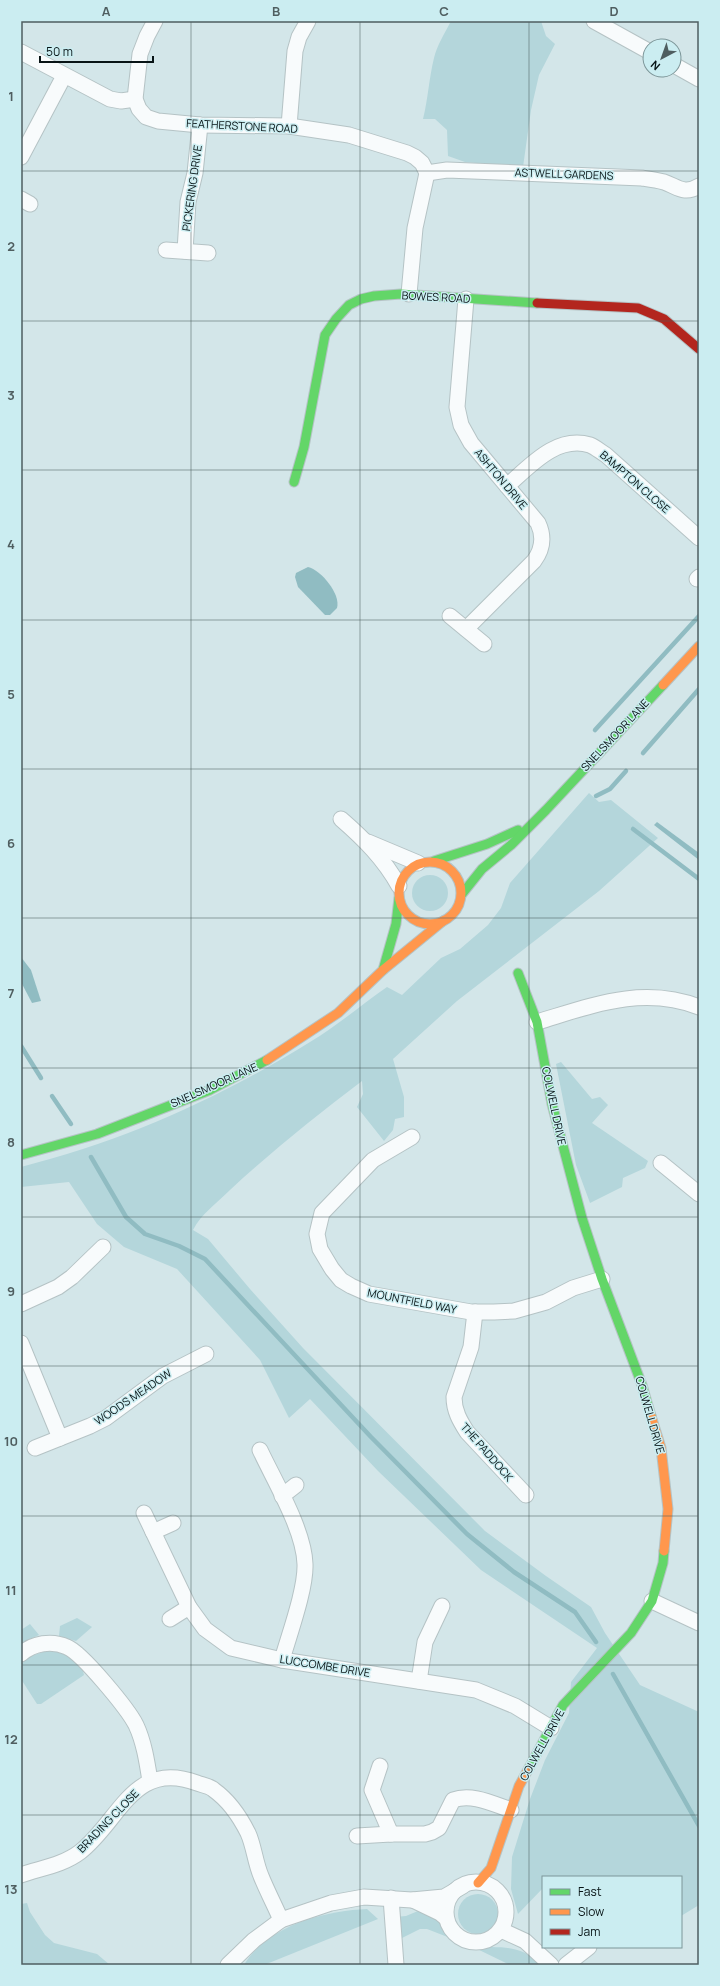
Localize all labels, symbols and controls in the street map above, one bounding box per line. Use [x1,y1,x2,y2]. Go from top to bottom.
text: A [102,2,111,20]
text: B [272,2,280,20]
text: C [439,2,449,20]
text: D [609,2,619,20]
scale bar [40,38,153,64]
north arrow [642,38,682,78]
text: 50 m [46,43,73,60]
text: N [647,58,663,74]
text: 1 [8,87,14,105]
street label: FEATHERSTONE ROAD [186,115,298,136]
street label: PICKERING DRIVE [178,144,205,232]
street label: ASTWELL GARDENS [514,164,614,183]
text: 2 [7,237,15,255]
street label: BOWES ROAD [401,287,471,306]
text: 3 [7,386,15,404]
street label: ASHTON DRIVE [471,445,531,512]
street label: BAMPTON CLOSE [597,447,674,516]
text: 4 [7,535,15,553]
text: 5 [7,685,15,703]
street label: SNELSMOOR LANE [577,695,652,774]
text: 6 [7,834,15,852]
text: 7 [8,984,15,1002]
street label: SNELSMOOR LANE [168,1059,260,1110]
street label: COLWELL DRIVE [539,1065,570,1146]
text: 8 [7,1133,15,1151]
text: 9 [7,1282,15,1300]
street label: MOUNTFIELD WAY [366,1285,459,1317]
street label: WOODS MEADOW [91,1365,175,1428]
street label: COLWELL DRIVE [632,1374,669,1455]
street label: THE PADDOCK [458,1419,517,1484]
text: 10 [4,1432,18,1450]
text: 11 [5,1581,17,1599]
street label: LUCCOMBE DRIVE [279,1651,371,1680]
street label: COLWELL DRIVE [516,1706,567,1783]
text: 12 [4,1730,18,1748]
street label: BRADING CLOSE [74,1786,142,1855]
legend [542,1876,682,1948]
text: 13 [4,1880,18,1898]
text: Fast [578,1883,602,1900]
text: Slow [578,1903,604,1920]
text: Jam [578,1923,600,1940]

